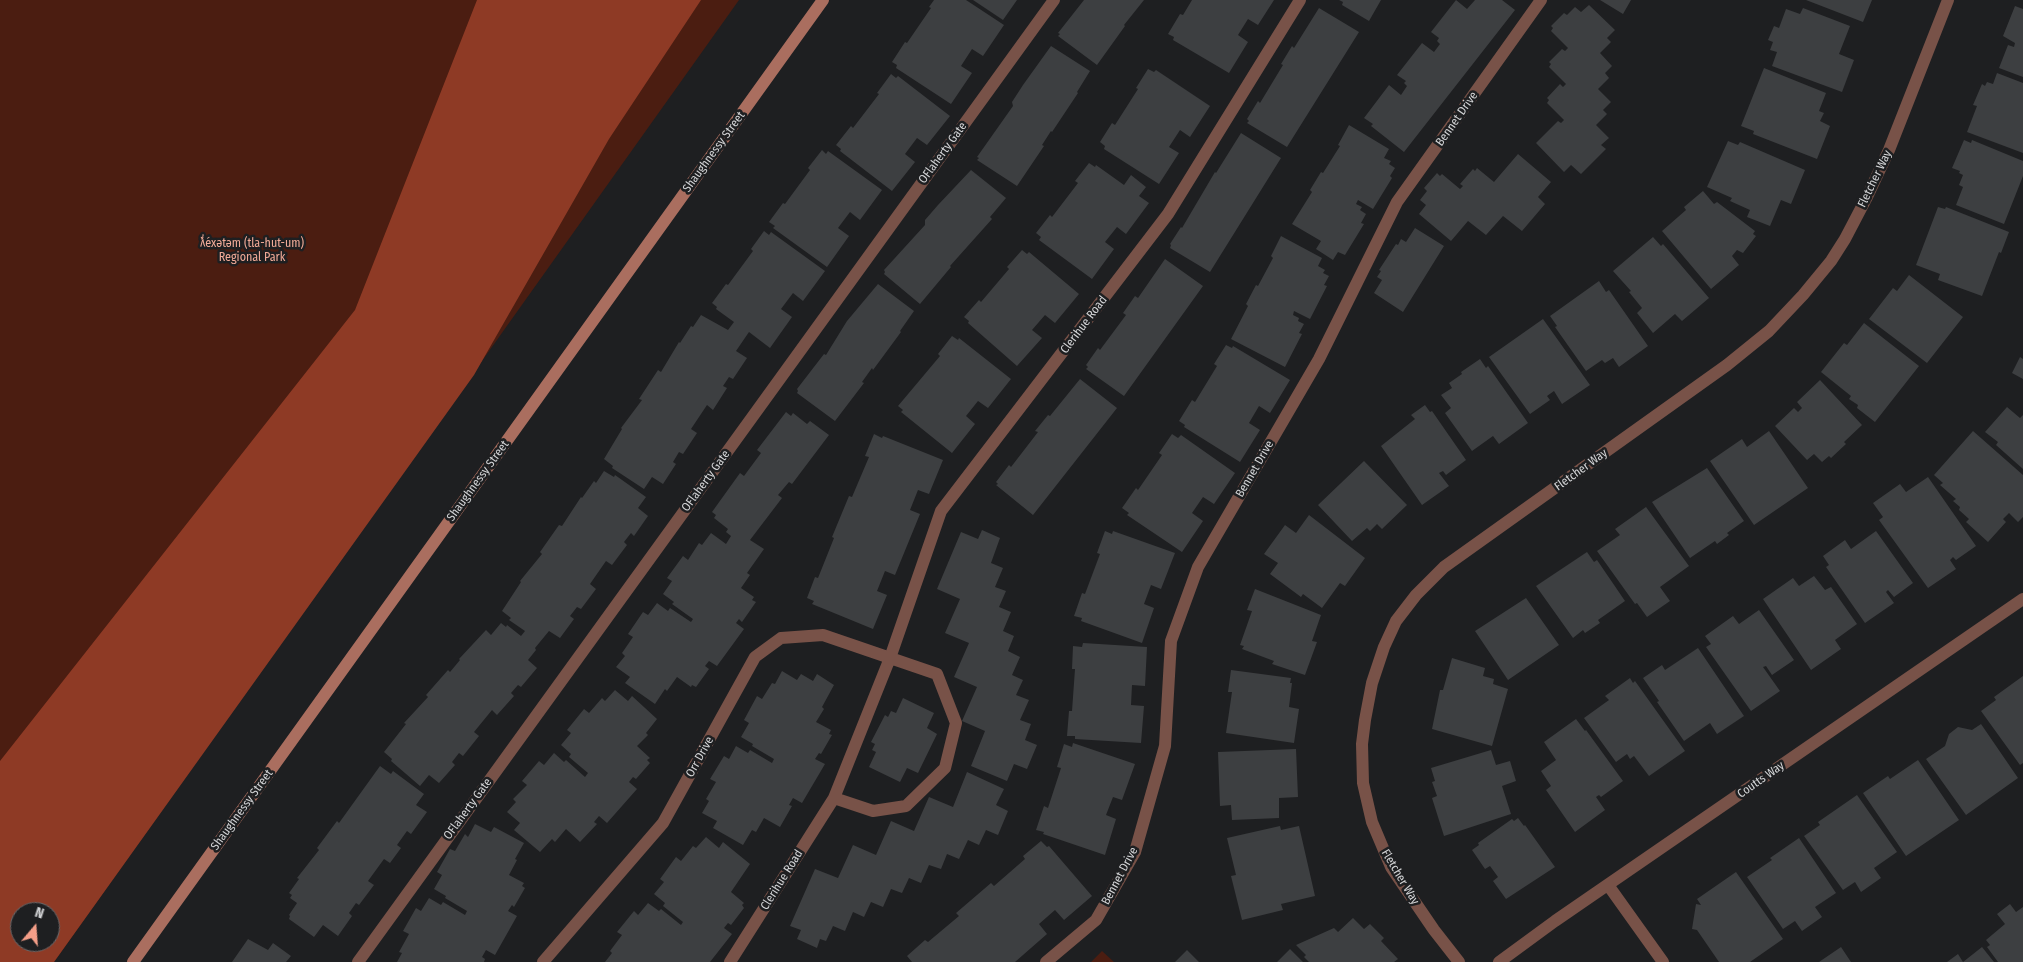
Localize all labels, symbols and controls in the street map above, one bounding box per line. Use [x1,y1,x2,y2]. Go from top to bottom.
street label: Bennet Drive [1433,89,1481,149]
street label: Shaughnessy Street [680,109,748,195]
street label: OFlaherty Gate [916,119,970,187]
street label: Fletcher Way [1855,148,1895,210]
park label: ƛ̓éxətəm (tla-hut-um) Regional Park [200,237,304,265]
street label: Clerihue Road [1058,293,1110,357]
street label: Shaughnessy Street [444,438,512,524]
street label: Bennet Drive [1233,438,1277,500]
street label: Fletcher Way [1552,446,1610,494]
street label: OFlaherty Gate [679,447,733,515]
street label: Orr Drive [683,734,717,780]
street label: Coutts Way [1735,759,1787,801]
street label: Shaughnessy Street [208,767,276,853]
street label: OFlaherty Gate [441,775,495,843]
street label: Bennet Drive [1099,845,1141,907]
street label: Clerihue Road [758,847,806,913]
street label: Fletcher Way [1378,847,1422,907]
north arrow [10,902,60,952]
text: N [33,904,46,923]

